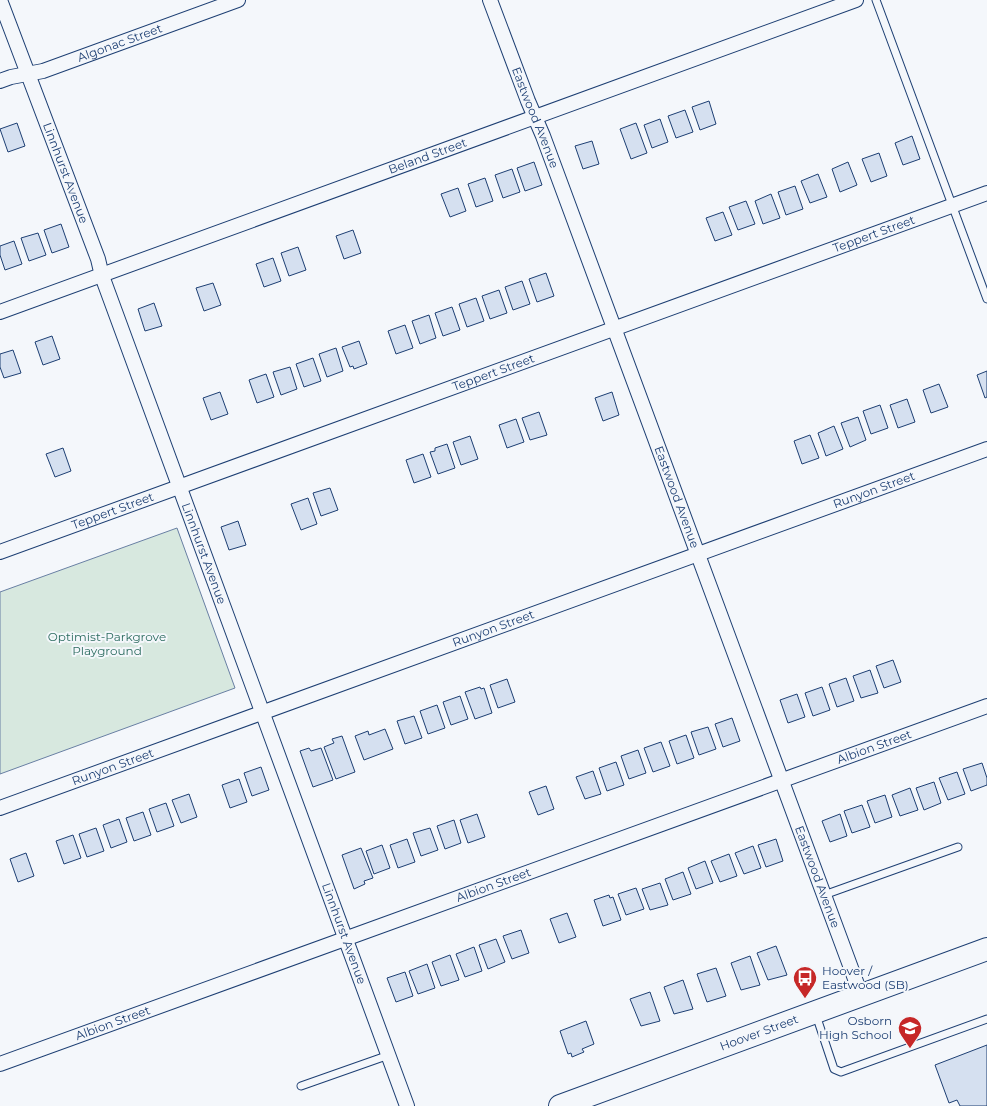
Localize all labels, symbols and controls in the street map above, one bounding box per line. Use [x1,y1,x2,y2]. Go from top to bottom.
street label: Algonac Street [75,20,164,65]
street label: Eastwood Avenue [509,65,562,170]
street label: Linnhurst Avenue [40,120,92,225]
street label: Beland Street [386,135,469,177]
street label: Teppert Street [831,212,917,255]
street label: Teppert Street [450,350,536,394]
street label: Eastwood Avenue [651,444,703,550]
street label: Runyon Street [831,468,917,511]
street label: Teppert Street [69,489,156,532]
street label: Linnhurst Avenue [179,501,230,606]
street label: Runyon Street [450,606,536,650]
park label: Optimist-Parkgrove Playground [48,629,166,658]
street label: Albion Street [835,726,914,767]
street label: Runyon Street [70,745,156,788]
street label: Eastwood Avenue [792,824,843,930]
street label: Albion Street [454,864,533,905]
street label: Linnhurst Avenue [319,881,370,986]
place label: Hoover / Eastwood (SB) [822,963,909,992]
bus stop icon: Hoover / Eastwood (SB) [792,965,818,999]
street label: Albion Street [73,1002,152,1043]
street label: Hoover Street [717,1011,800,1054]
place label: Osborn High School [819,1013,892,1042]
school or university icon: Osborn High School [897,1015,923,1049]

